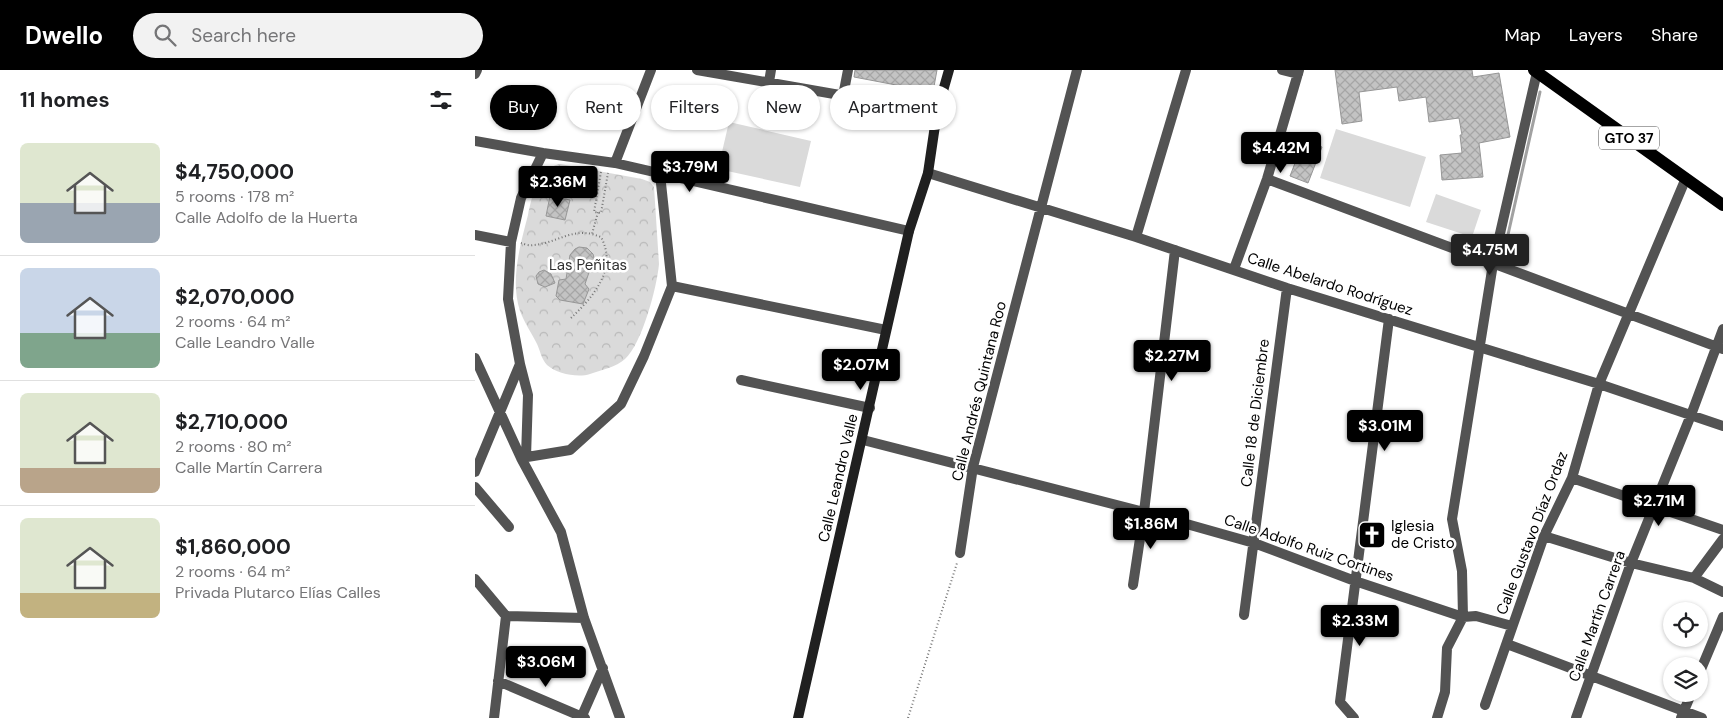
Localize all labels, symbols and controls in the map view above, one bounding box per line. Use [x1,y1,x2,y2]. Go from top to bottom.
search box [133,13,483,58]
text: Dwello [25,20,103,51]
icon: search [151,21,179,49]
text: Search here [191,23,296,48]
text: Map [1505,23,1541,47]
text: Layers [1569,23,1623,47]
text: Share [1651,23,1698,47]
chip: Buy [490,85,557,130]
chip: Rent [567,85,641,130]
chip: Filters [651,85,738,130]
chip: New [748,85,820,130]
chip: Apartment [830,85,956,130]
text: 11 homes [20,86,110,114]
icon: filters [427,86,455,114]
road number: GTO 37 [1599,126,1659,150]
pin: $4.42M [1240,132,1322,174]
text: $4.42M [1252,137,1310,158]
pin: $3.79M [649,150,731,193]
text: $3.79M [662,156,718,177]
text: $4,750,000 [175,158,294,186]
icon: home [60,163,120,223]
pin: $2.36M [517,166,599,208]
text: $2.36M [530,171,586,192]
text: 5 rooms · 178 m² [175,186,294,207]
text: Calle Adolfo de la Huerta [175,207,358,228]
pin: $4.75M [1449,234,1531,276]
text: $4.75M [1462,239,1518,260]
street label: Calle Abelardo Rodríguez [1245,248,1416,320]
park label: Las Peñitas [549,255,627,275]
text: $2,070,000 [175,283,294,311]
icon: home [60,288,120,348]
street label: Calle Andrés Quintana Roo [947,299,1011,483]
text: 2 rooms · 64 m² [175,311,291,332]
text: Calle Leandro Valle [175,332,315,353]
street label: Calle 18 de Diciembre [1236,338,1274,488]
pin: $2.27M [1131,340,1213,382]
text: $2.27M [1145,345,1199,366]
pin: $2.07M [820,348,902,391]
text: $2.07M [833,354,889,375]
text: $2,710,000 [175,408,288,436]
pin: $3.01M [1344,410,1426,452]
street label: Calle Leandro Valle [814,412,862,544]
icon: home [60,413,120,473]
text: $3.01M [1358,415,1412,436]
text: 2 rooms · 80 m² [175,436,292,457]
street label: Calle Gustavo Díaz Ordaz [1492,448,1572,618]
text: Calle Martín Carrera [175,457,322,478]
pin: $2.71M [1618,484,1700,527]
text: $2.71M [1633,490,1685,511]
pin: $1.86M [1110,508,1192,550]
street label: Calle Adolfo Ruiz Cortines [1221,510,1397,586]
text: $1.86M [1124,513,1178,534]
place label: Iglesia de Cristo [1391,516,1455,553]
church icon: Iglesia de Cristo [1357,520,1387,550]
text: $1,860,000 [175,533,291,561]
icon: home [60,538,120,598]
street label: Calle Martín Carrera [1564,548,1630,684]
text: 2 rooms · 64 m² [175,561,291,582]
text: Privada Plutarco Elías Calles [175,582,381,603]
map controls [1663,602,1708,702]
button: locate [1663,602,1708,647]
pin: $2.33M [1319,604,1401,647]
text: $2.33M [1332,610,1388,631]
pin: $3.06M [505,646,587,688]
text: $3.06M [517,651,575,672]
button: layers [1663,657,1708,702]

